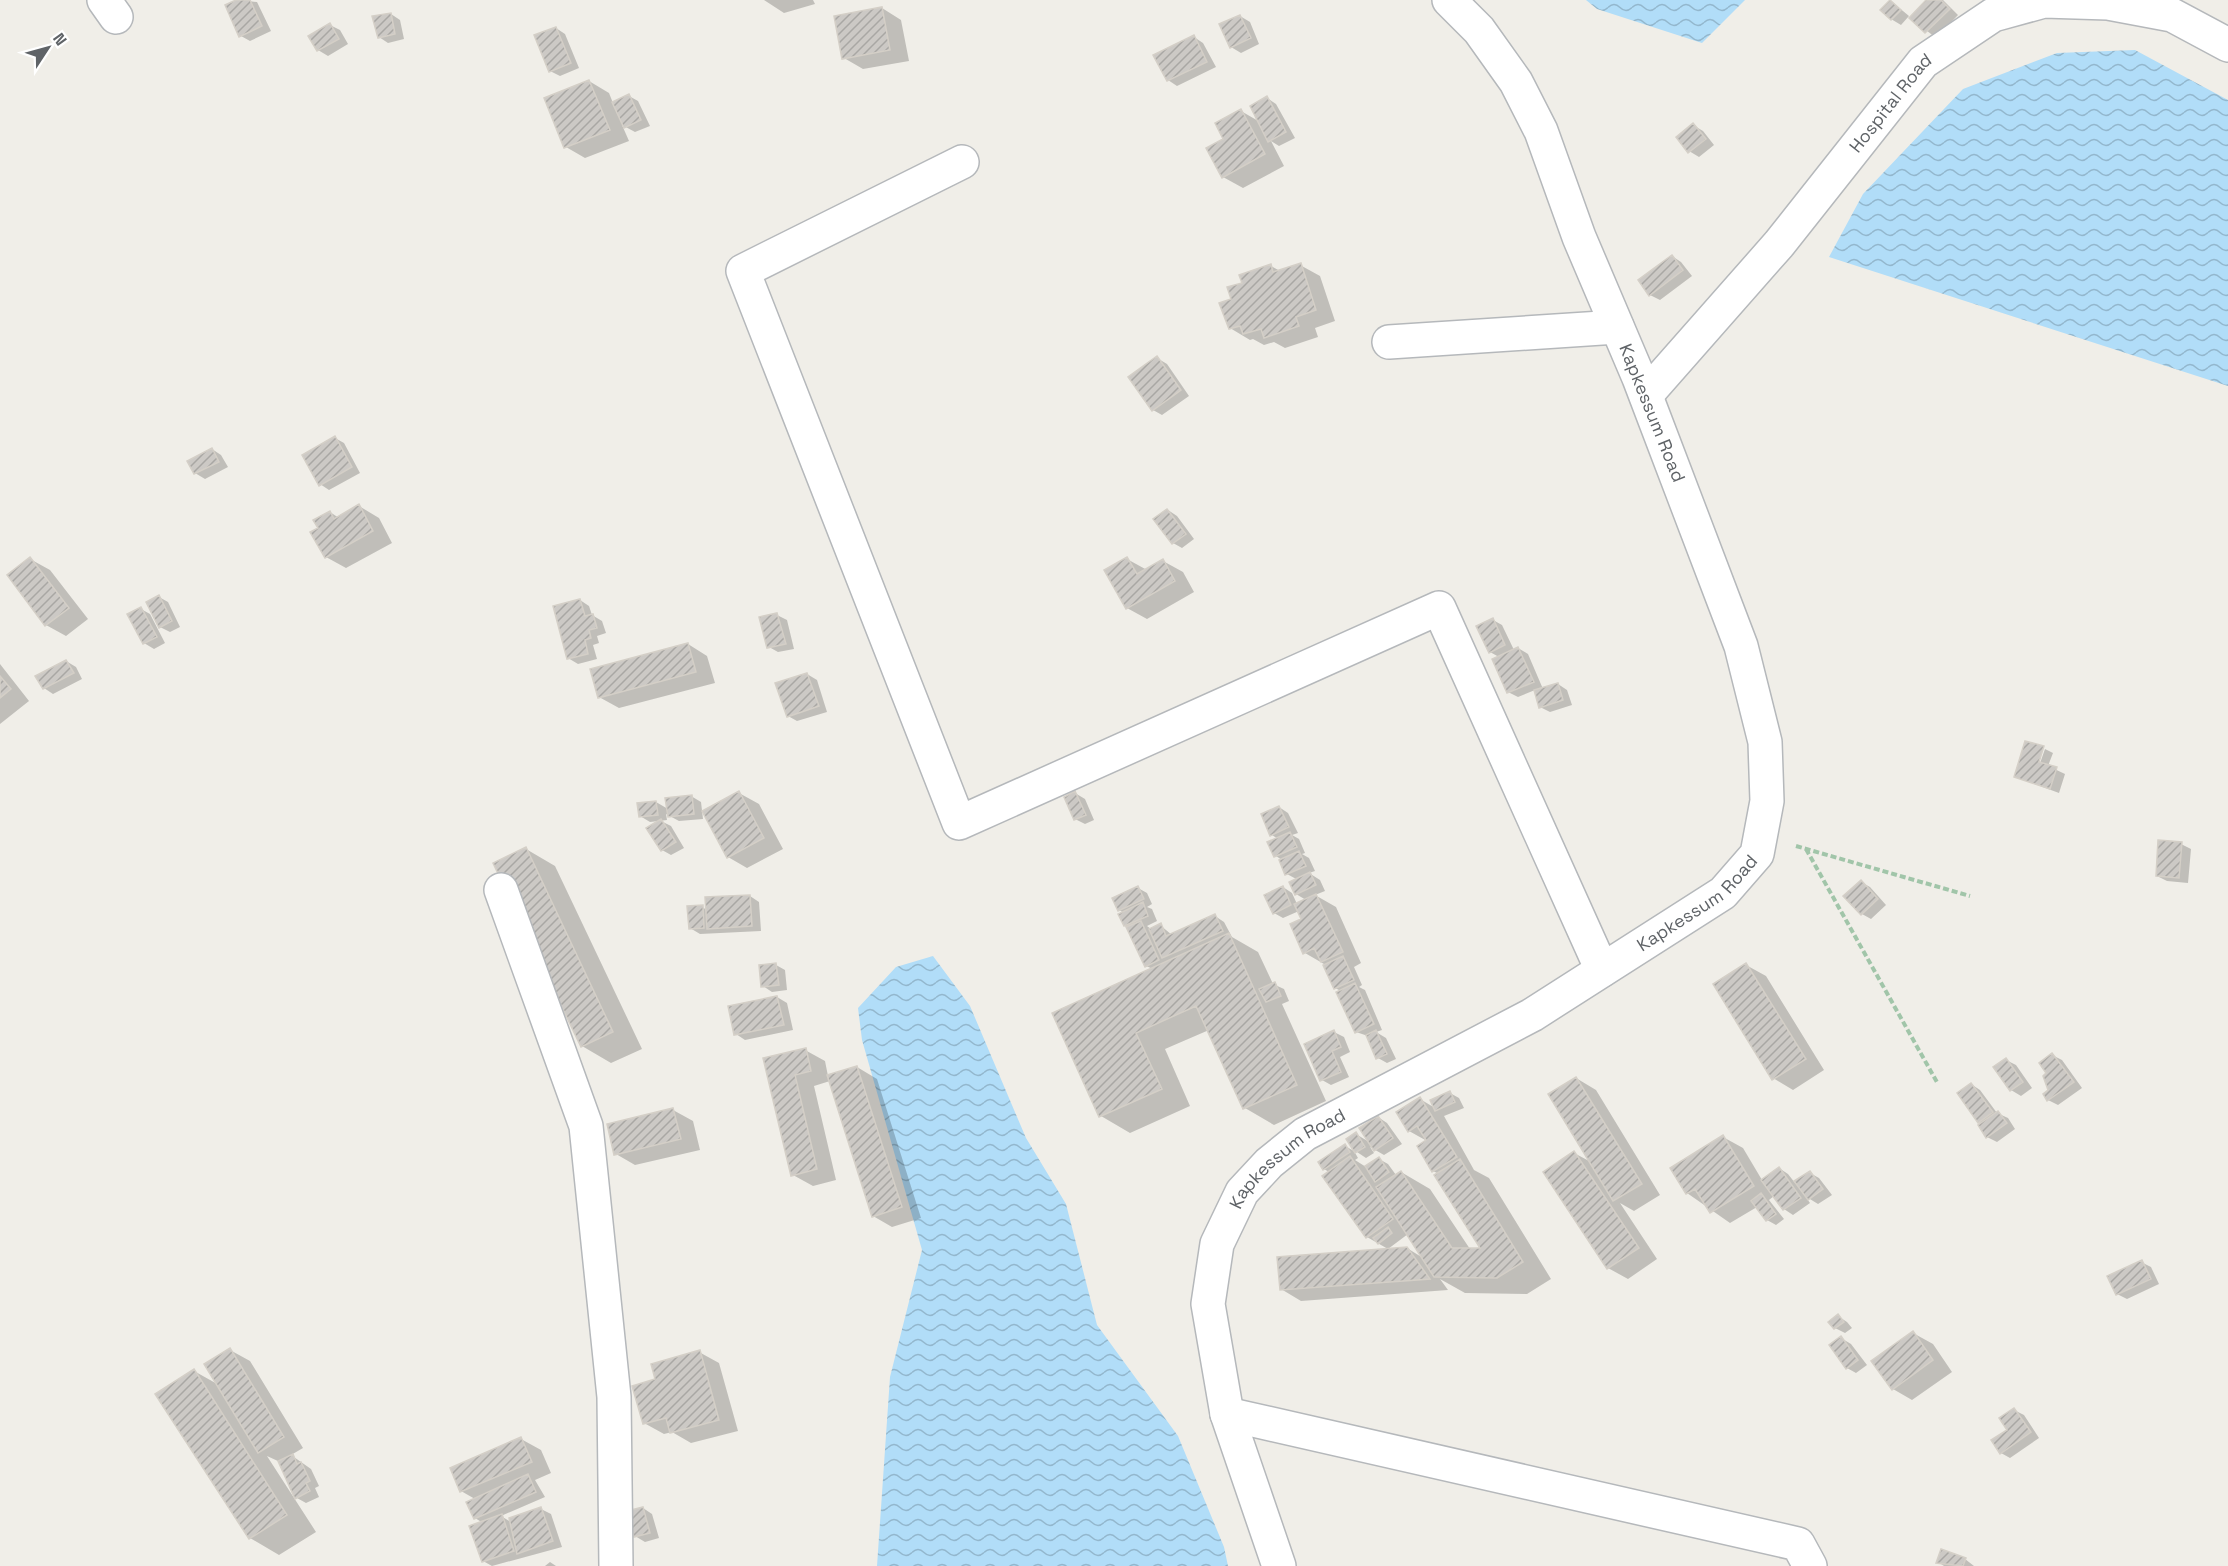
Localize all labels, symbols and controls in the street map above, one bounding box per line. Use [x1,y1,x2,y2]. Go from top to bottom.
north arrow [18,18,78,78]
text: N [48,29,71,50]
street label: Hospital Road [1844,48,1936,157]
street label: Kapkessum Road [1614,340,1691,485]
street label: Kapkessum Road [1632,850,1762,956]
street label: Kapkessum Road [1224,1103,1349,1212]

